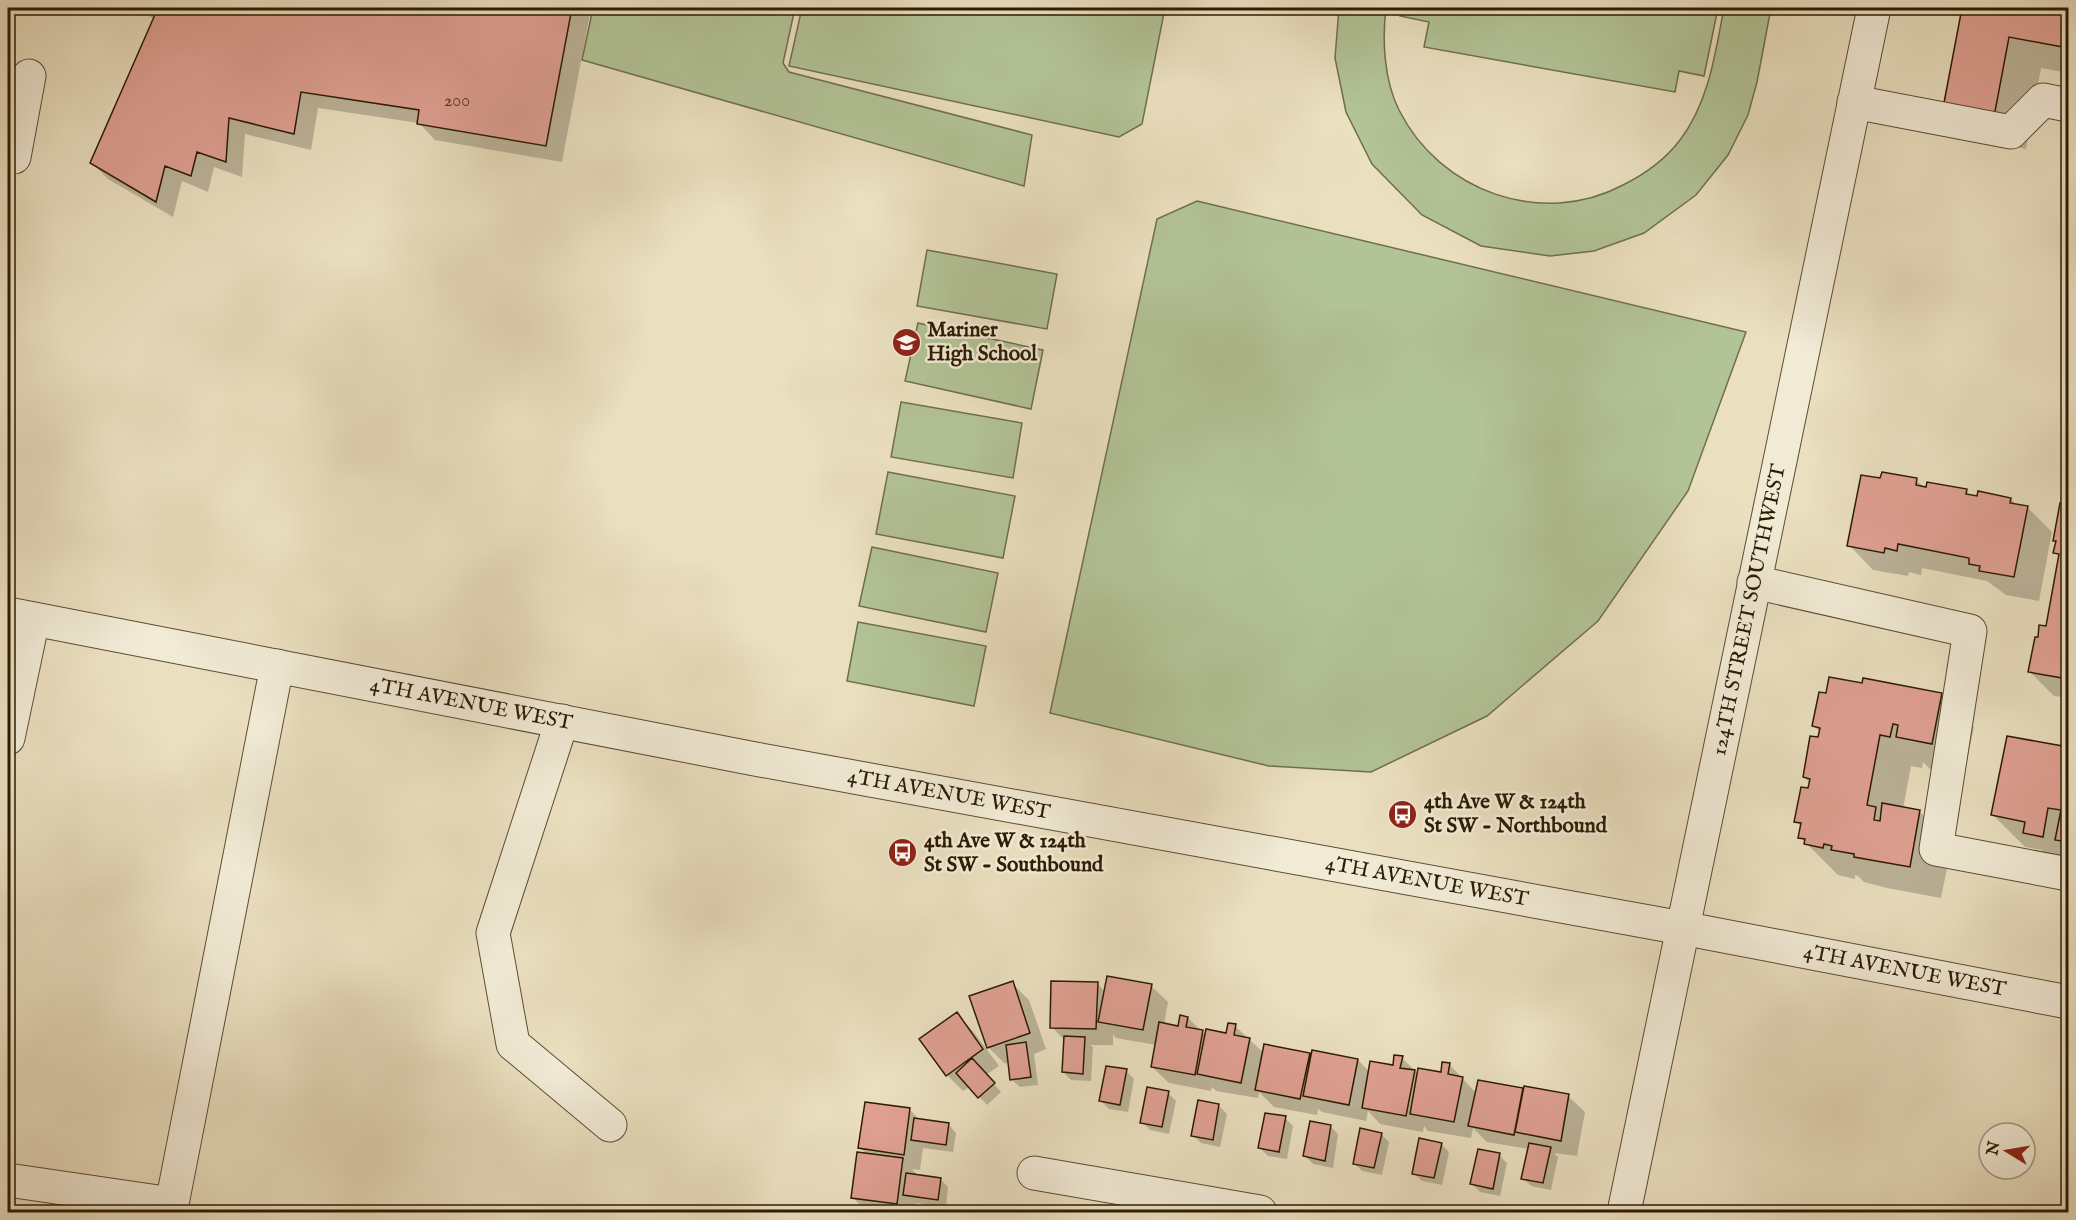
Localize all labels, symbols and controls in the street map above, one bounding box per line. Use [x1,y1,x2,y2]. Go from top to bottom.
house number: 200 [444,90,470,113]
place label: Mariner High School [927,317,1038,368]
school or university icon: Mariner High School [890,326,922,358]
street label: 124TH STREET SOUTHWEST [1706,461,1793,758]
street label: 4TH AVENUE WEST [368,671,576,737]
street label: 4TH AVENUE WEST [845,763,1053,826]
place label: 4th Ave W & 124th St SW - Northbound [1424,789,1608,840]
bus stop icon: 4th Ave W & 124th St SW - Northbound [1387,798,1419,830]
place label: 4th Ave W & 124th St SW - Southbound [924,828,1104,879]
bus stop icon: 4th Ave W & 124th St SW - Southbound [887,837,919,869]
street label: 4TH AVENUE WEST [1323,850,1531,913]
street label: 4TH AVENUE WEST [1801,938,2009,1003]
north arrow [1977,1121,2037,1181]
text: N [1983,1140,2005,1158]

